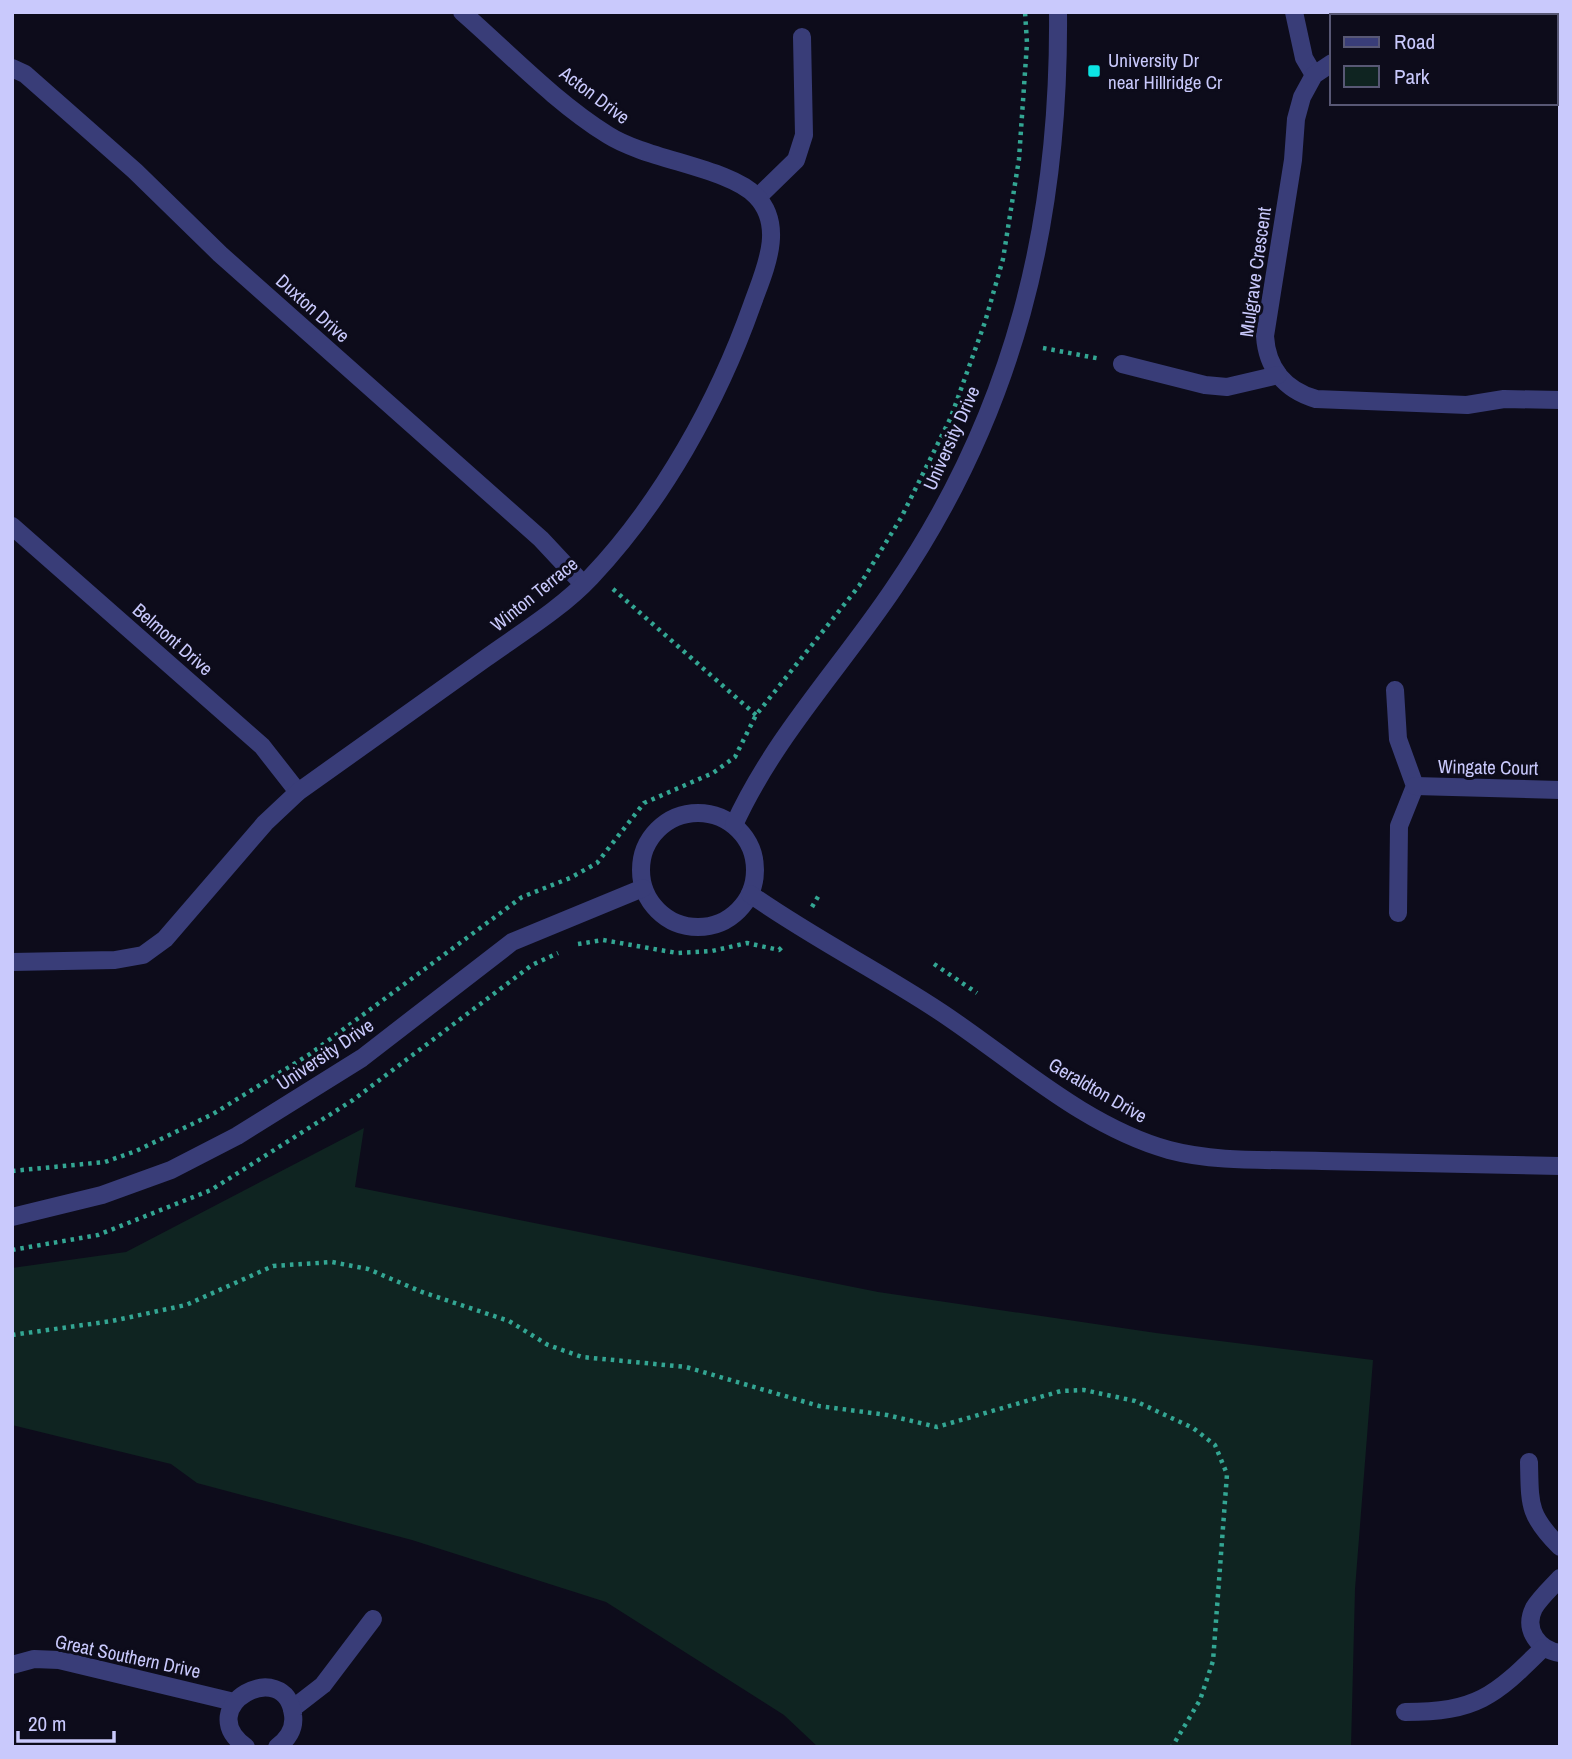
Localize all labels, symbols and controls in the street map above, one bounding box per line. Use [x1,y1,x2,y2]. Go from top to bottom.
legend [1330,14,1558,105]
text: Road [1394,27,1435,56]
place label: University Dr near Hillridge Cr [1108,47,1223,95]
street label: Acton Drive [554,60,635,130]
text: Park [1394,62,1430,91]
marker: University Dr near Hillridge Cr [1086,63,1102,79]
street label: Mulgrave Crescent [1233,205,1277,339]
street label: Duxton Drive [271,268,355,348]
street label: University Drive [916,382,986,494]
street label: Winton Terrace [485,551,583,637]
street label: Belmont Drive [127,597,219,681]
street label: Wingate Court [1438,753,1539,781]
street label: University Drive [271,1012,379,1096]
street label: Geraldton Drive [1044,1051,1152,1129]
street label: Great Southern Drive [53,1628,203,1684]
scale bar [18,1700,114,1744]
text: 20 m [28,1709,66,1738]

